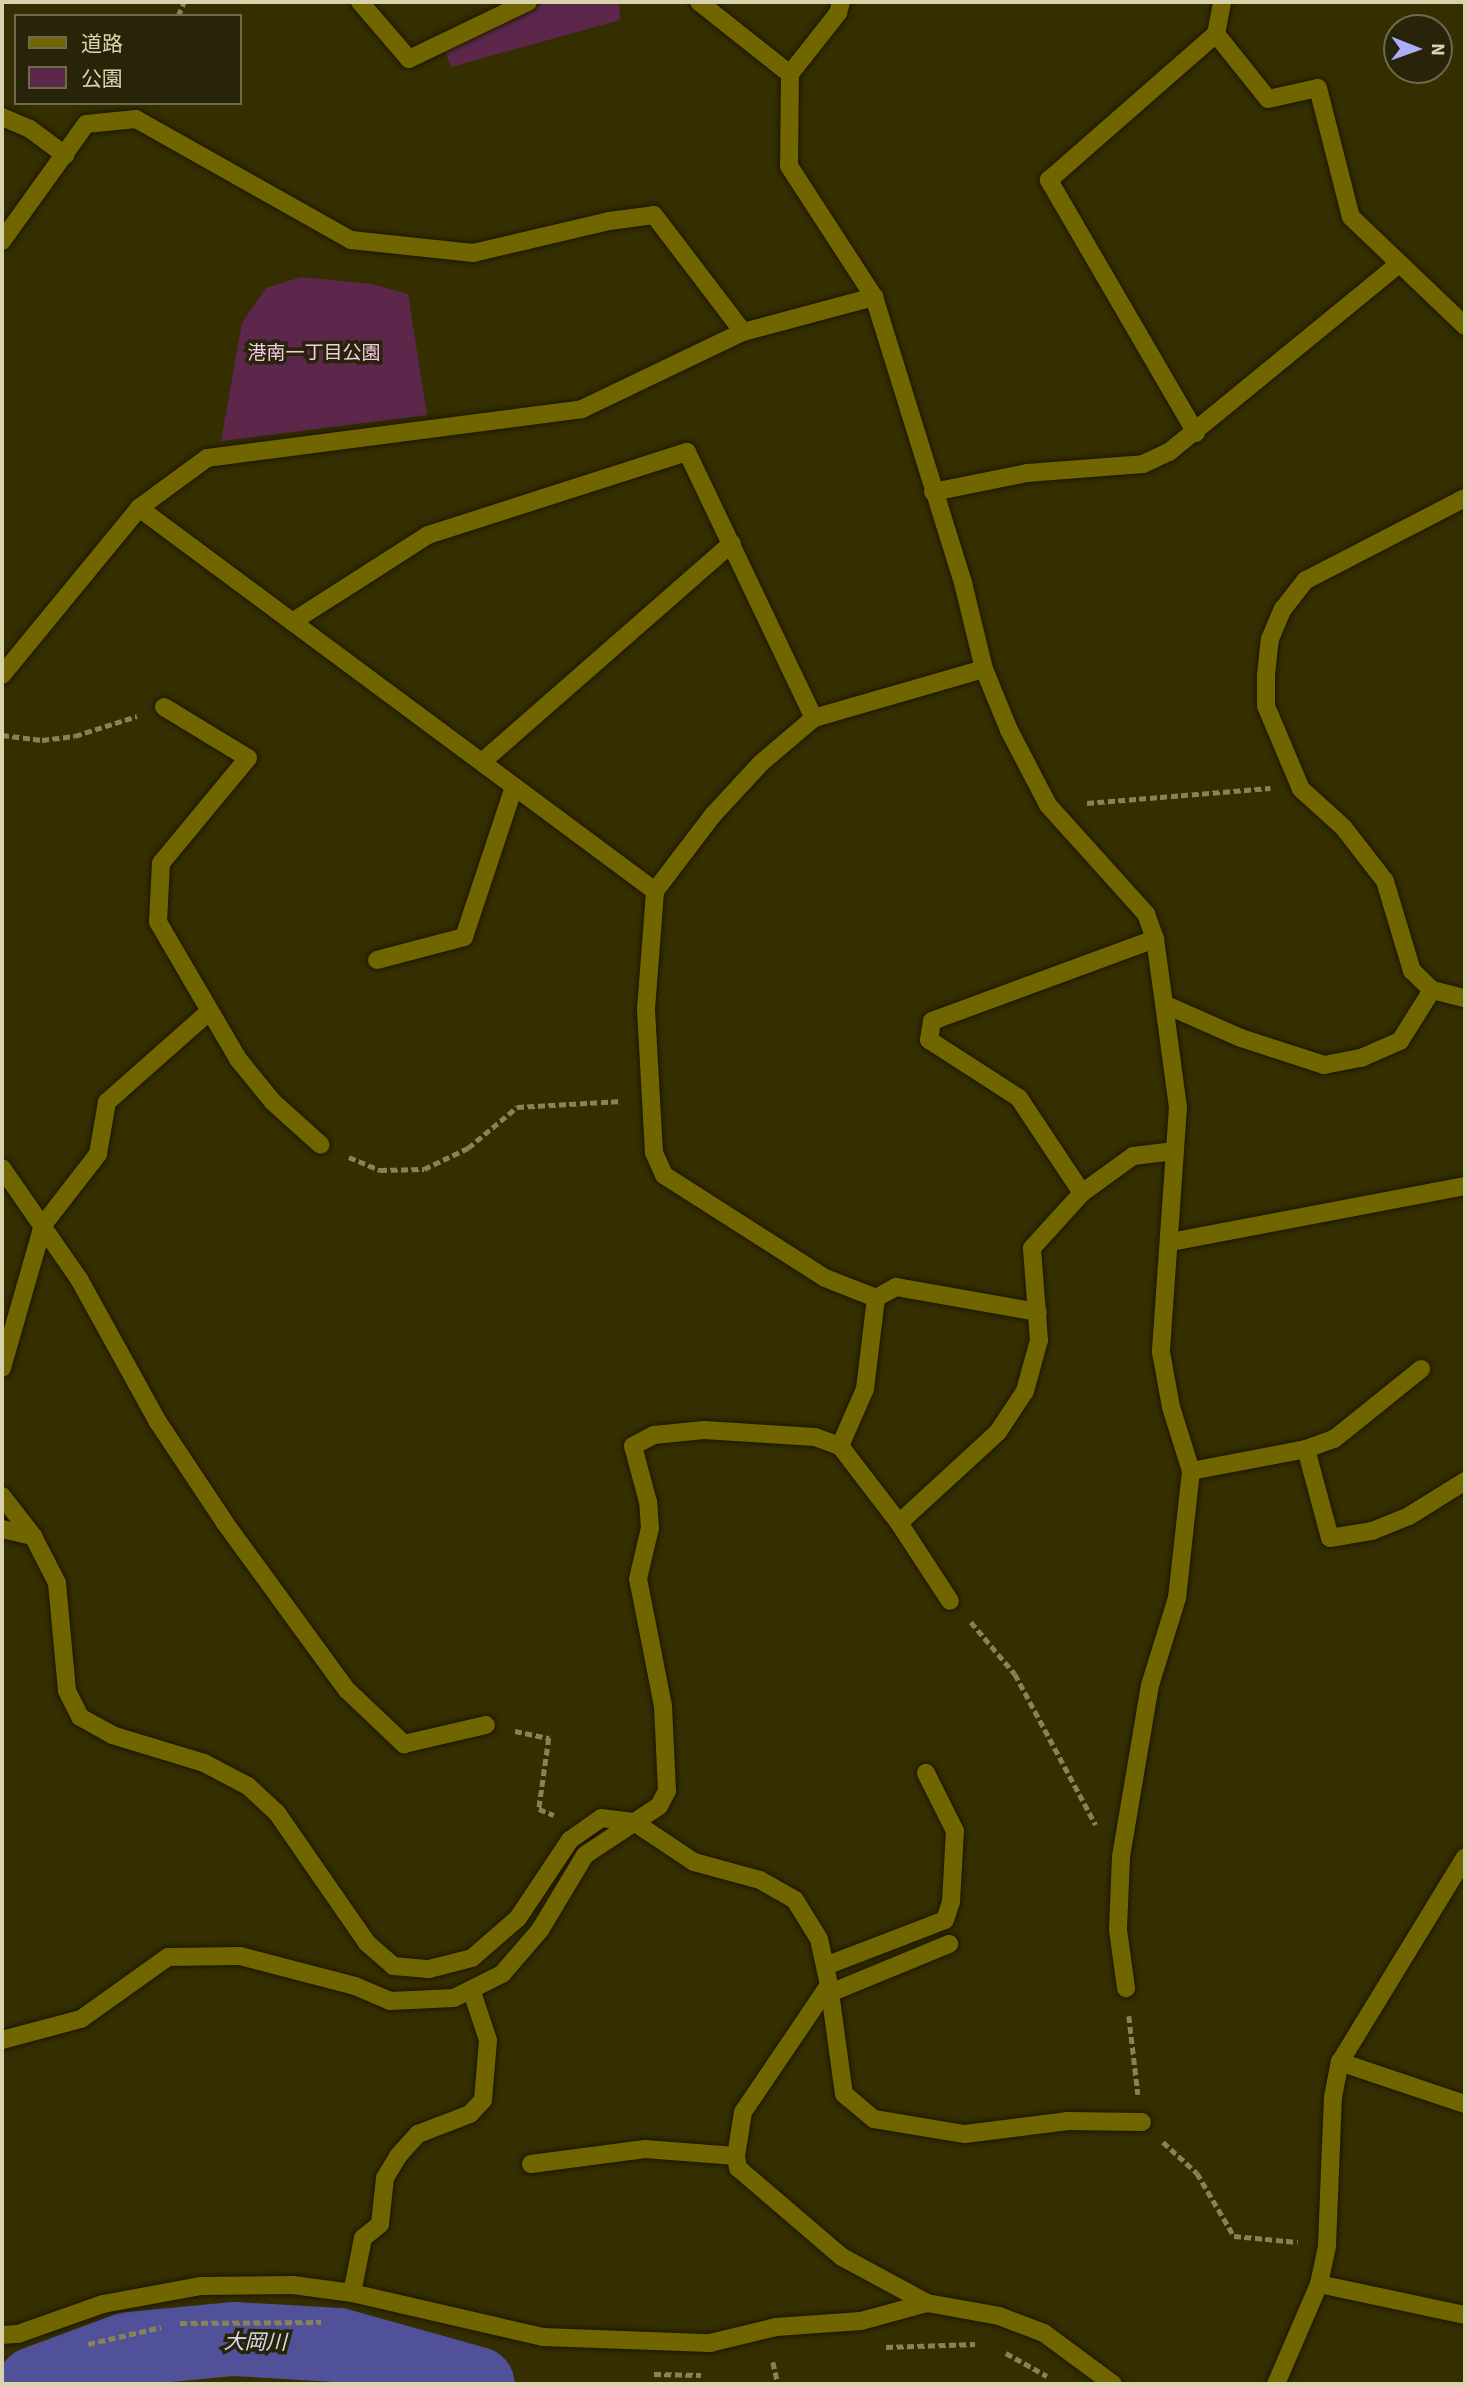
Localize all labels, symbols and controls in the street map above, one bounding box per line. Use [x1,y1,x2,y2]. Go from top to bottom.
legend [14,14,242,105]
north arrow [1383,14,1453,84]
text: 道路 [81,29,123,59]
text: N [1424,43,1451,56]
text: 公園 [81,64,123,94]
park label: 港南一丁目公園 [248,343,380,365]
water label: 大岡川 [223,2329,287,2355]

